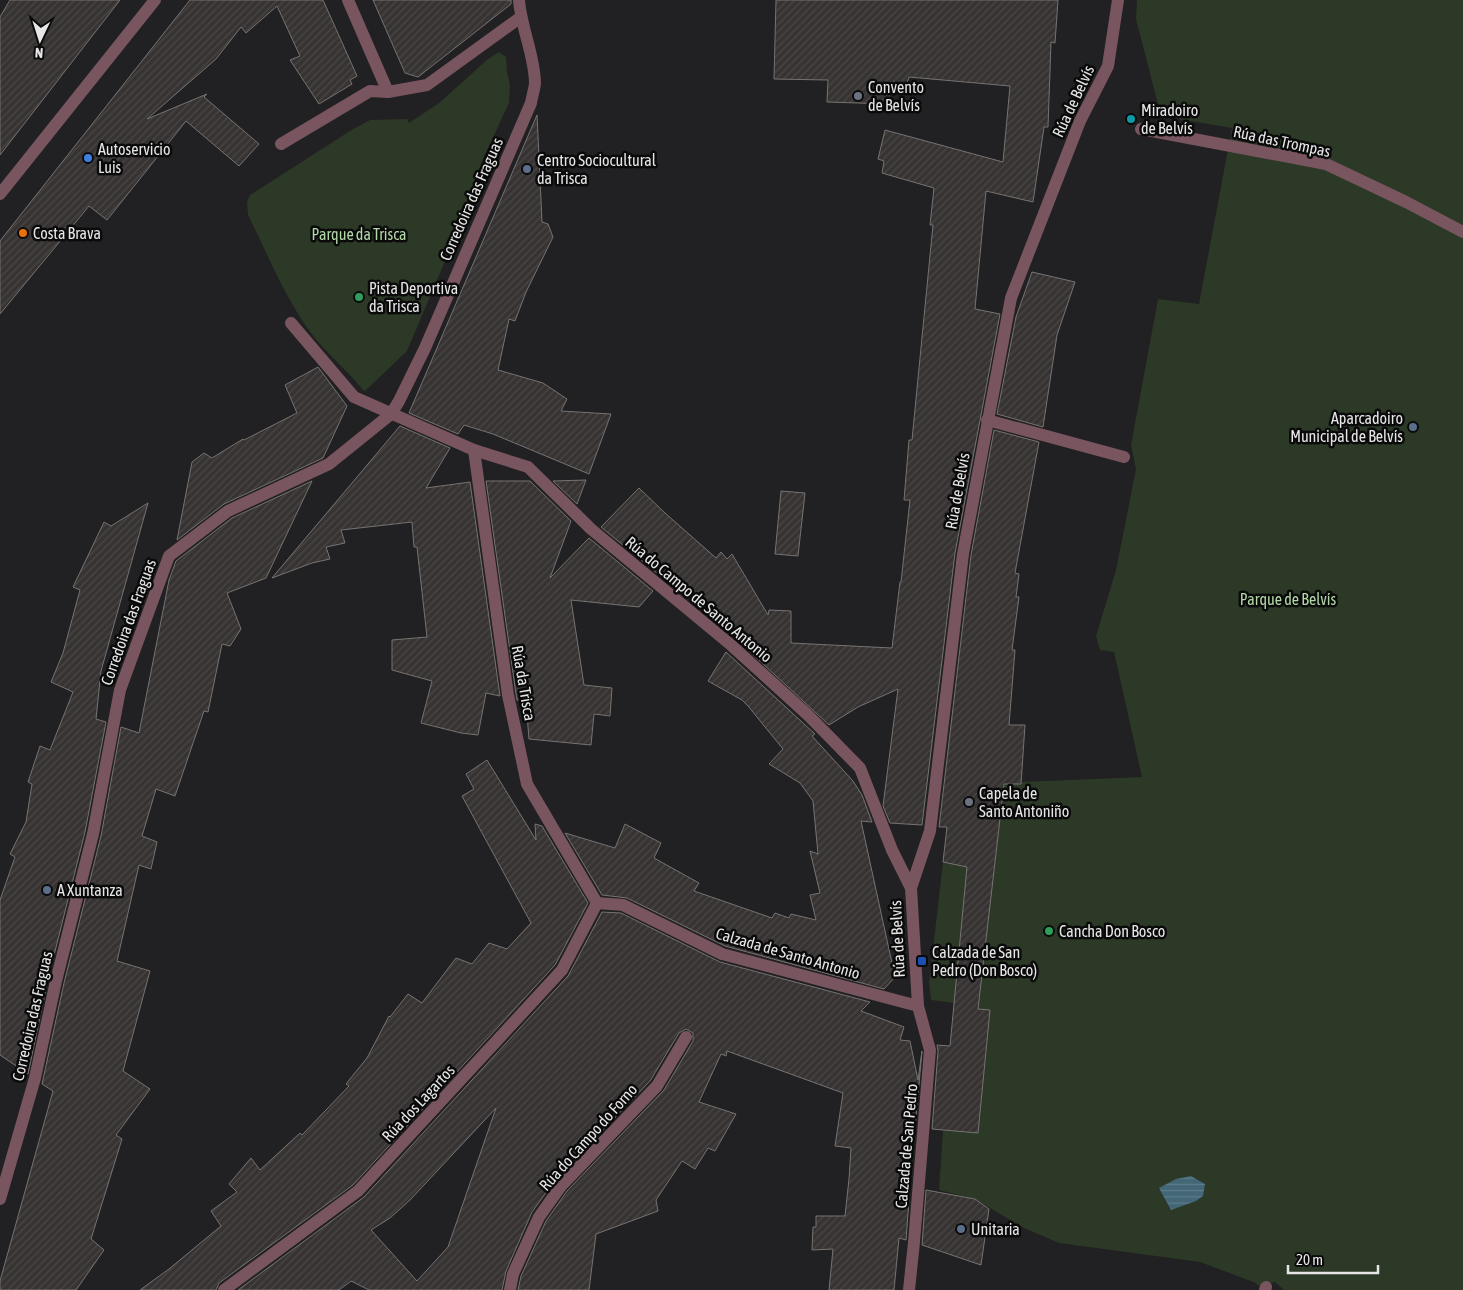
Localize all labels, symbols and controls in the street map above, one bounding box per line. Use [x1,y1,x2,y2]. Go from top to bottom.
north arrow [15,15,65,65]
text: N [34,45,44,61]
street label: Rúa de Belvís [1049,62,1098,140]
place label: Convento de Belvís [868,78,924,114]
marker: Convento de Belvís [852,90,864,102]
place label: Miradoiro de Belvís [1141,101,1198,137]
marker: Miradoiro de Belvís [1125,113,1137,125]
street label: Rúa das Trompas [1232,122,1332,161]
street label: Corredoira das Fraguas [436,134,507,264]
place label: Autoservicio Luis [98,140,171,176]
place label: Centro Sociocultural da Trisca [537,151,657,187]
marker: Autoservicio Luis [82,152,94,164]
marker: Centro Sociocultural da Trisca [521,163,533,175]
place label: Costa Brava [33,224,101,242]
park label: Parque da Trisca [311,225,407,244]
marker: Costa Brava [17,227,29,239]
place label: Pista Deportiva da Trisca [369,279,458,315]
marker: Pista Deportiva da Trisca [353,291,365,303]
place label: Aparcadoiro Municipal de Belvís [1290,409,1403,446]
marker: Aparcadoiro Municipal de Belvís [1407,421,1419,433]
street label: Rúa de Belvís [941,451,973,531]
street label: Rúa do Campo de Santo Antonio [621,532,776,666]
street label: Corredoira das Fraguas [97,556,160,688]
park label: Parque de Belvís [1240,590,1337,609]
street label: Rúa da Trisca [509,644,539,722]
place label: Capela de Santo Antoniño [979,784,1069,820]
marker: Capela de Santo Antoniño [963,796,975,808]
place label: A Xuntanza [57,881,123,899]
marker: A Xuntanza [41,884,53,896]
street label: Rúa de Belvís [886,900,908,978]
place label: Cancha Don Bosco [1059,922,1165,940]
street label: Calzada de Santo Antonio [714,924,862,982]
marker: Cancha Don Bosco [1043,925,1055,937]
place label: Calzada de San Pedro (Don Bosco) [932,943,1037,980]
street label: Corredoira das Fraguas [8,949,57,1083]
marker: Calzada de San Pedro (Don Bosco) [916,955,928,967]
street label: Rúa dos Lagartos [378,1061,459,1146]
street label: Rúa do Campo do Forno [535,1080,641,1195]
street label: Calzada de San Pedro [892,1083,920,1209]
place label: Unitaria [971,1220,1020,1238]
marker: Unitaria [955,1223,967,1235]
scale bar [1288,1242,1378,1274]
text: 20 m [1296,1251,1323,1268]

